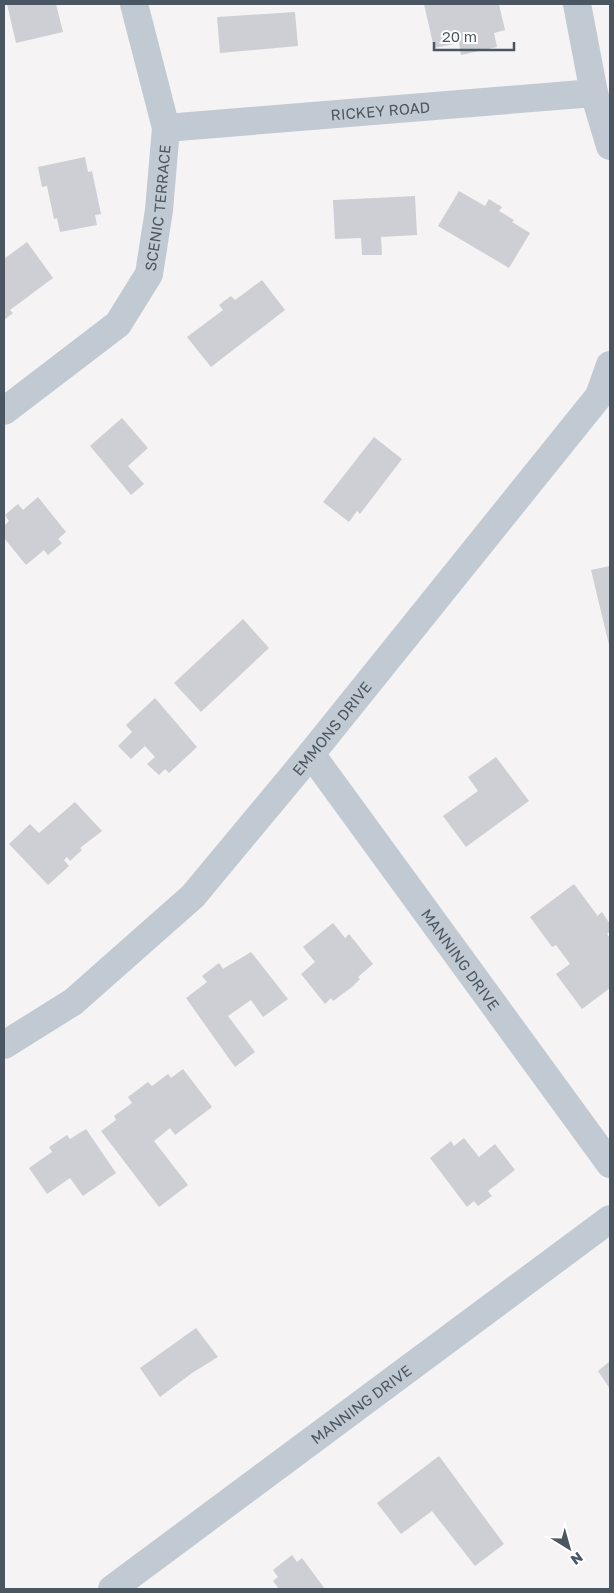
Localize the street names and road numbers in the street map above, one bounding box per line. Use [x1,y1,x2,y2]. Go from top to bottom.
street label: RICKEY ROAD [330,97,431,124]
street label: SCENIC TERRACE [141,144,174,272]
street label: EMMONS DRIVE [288,678,375,779]
street label: MANNING DRIVE [418,905,504,1013]
street label: MANNING DRIVE [307,1361,415,1447]

